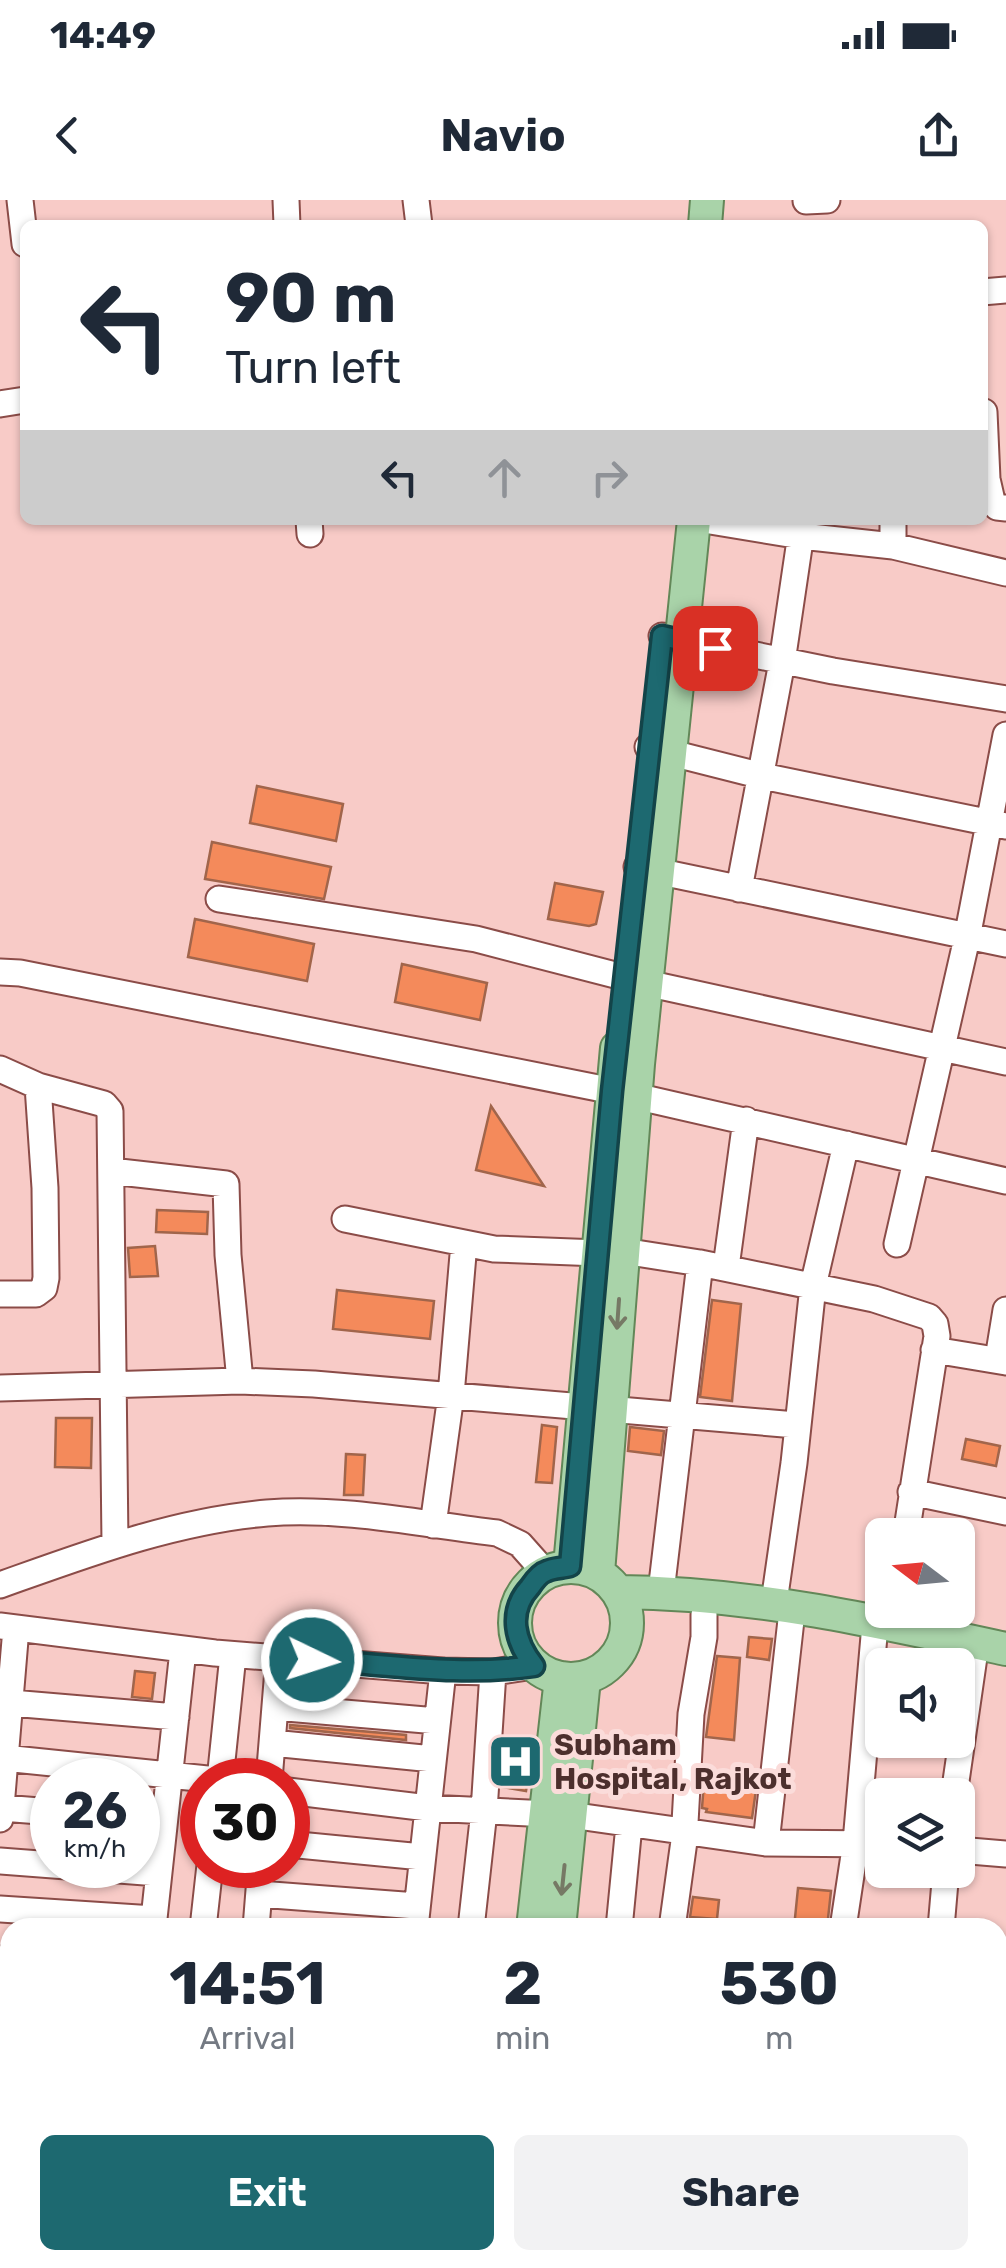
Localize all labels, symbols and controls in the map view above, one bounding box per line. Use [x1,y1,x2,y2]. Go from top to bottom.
text: 14:49 [50,12,156,58]
icon: back [40,108,95,163]
icon: share [911,108,966,163]
text: Navio [440,109,566,162]
text: 90 m [225,257,397,340]
icon: left [60,260,190,390]
text: Turn left [225,341,401,394]
icon: left [372,450,427,505]
icon: ahead [477,450,532,505]
icon: right [582,450,637,505]
pin [673,606,758,691]
icon: arrive [688,621,743,676]
one-way arrow [609,1297,628,1329]
north arrow [865,1518,975,1628]
map controls [865,1518,975,1888]
position arrow [260,1608,364,1712]
button: sound [865,1648,975,1758]
place label: Subham Hospital, Rajkot [554,1727,791,1797]
hospital icon: Subham Hospital, Rajkot [485,1732,545,1792]
speed limit sign: 30 [180,1758,310,1888]
button: layers [865,1778,975,1888]
text: 26 [62,1781,128,1841]
text: km/h [64,1834,126,1863]
one-way arrow [554,1864,573,1896]
text: 14:51 [169,1948,326,2019]
text: 2 [503,1948,542,2019]
text: 530 [720,1948,839,2019]
text: Arrival [199,2019,295,2057]
text: min [495,2019,550,2057]
text: m [765,2019,793,2057]
button: Exit [40,2135,494,2250]
button: Share [514,2135,968,2250]

